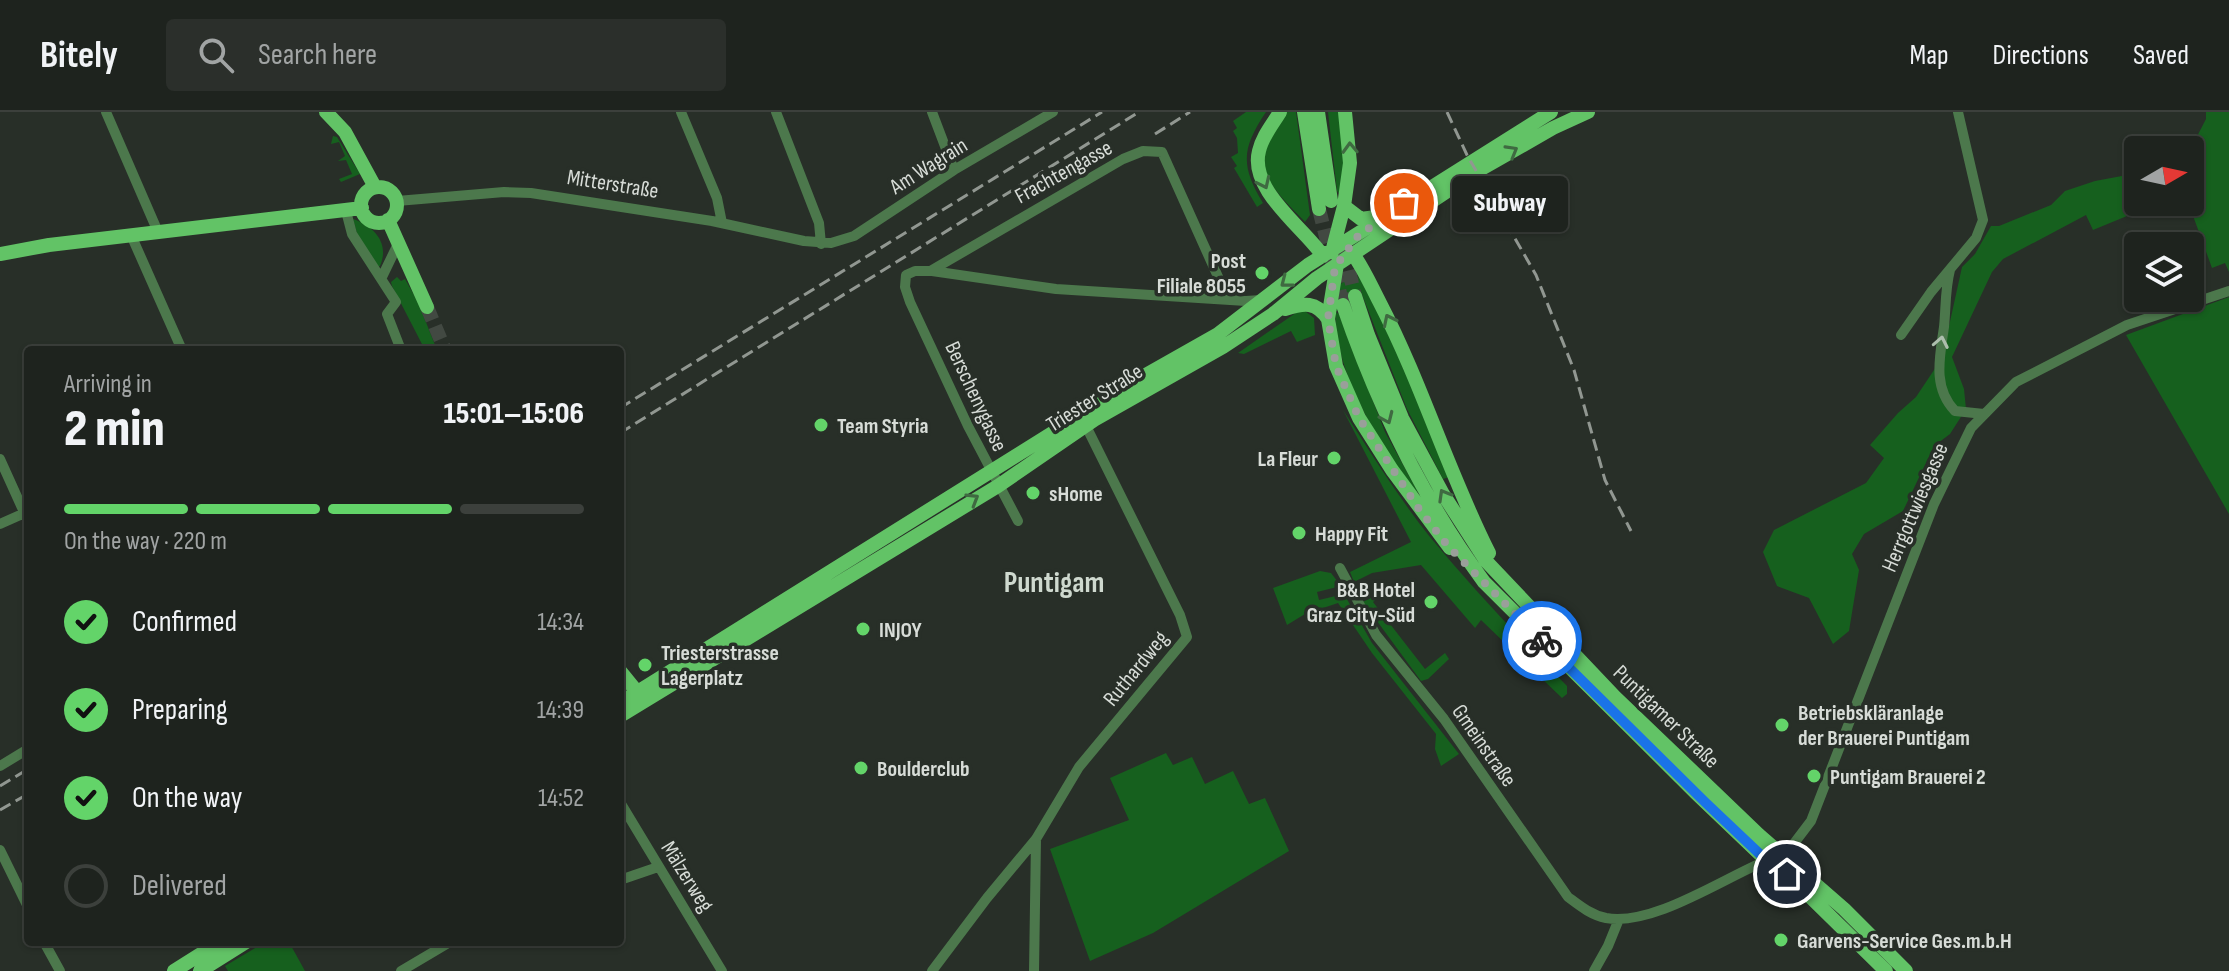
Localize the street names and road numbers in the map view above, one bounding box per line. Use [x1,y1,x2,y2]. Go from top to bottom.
street label: Am Wagrain [884,132,973,201]
street label: Frachtengasse [1010,134,1117,210]
street label: Mitterstraße [565,164,660,205]
street label: Berschenygasse [938,337,1013,456]
street label: Triester Straße [1042,358,1148,438]
street label: Herrgottwiesgasse [1876,439,1955,576]
street label: Ruthardweg [1098,626,1175,712]
street label: Puntigamer Straße [1607,660,1725,774]
street label: Gmeinstraße [1446,699,1522,792]
street label: Mälzerweg [654,836,719,917]

